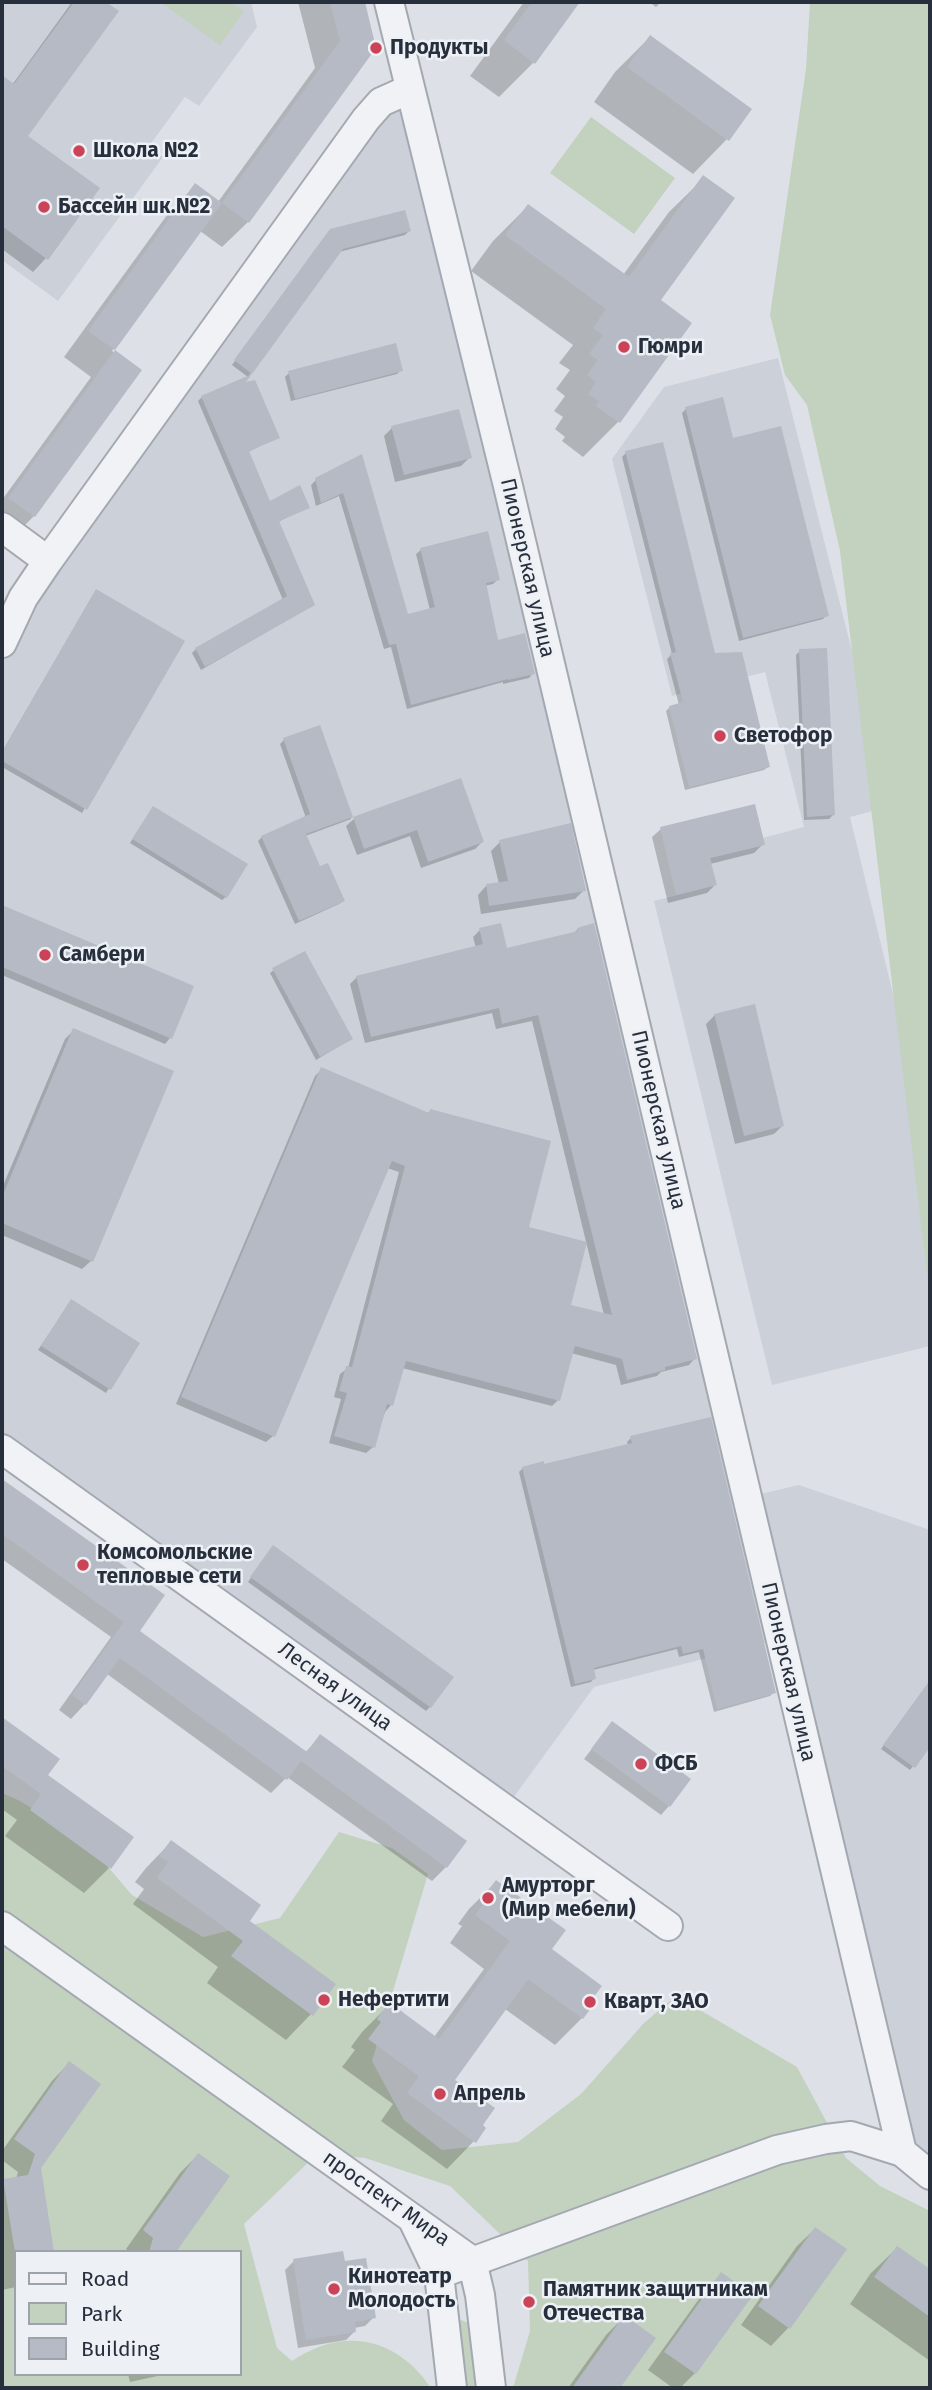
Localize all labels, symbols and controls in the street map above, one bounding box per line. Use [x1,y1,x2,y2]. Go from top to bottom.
place label: Продукты [390,35,488,61]
marker: Продукты [368,40,384,56]
place label: Школа №2 [93,138,198,164]
marker: Школа №2 [71,143,87,159]
place label: Бассейн шк.№2 [58,194,210,220]
marker: Бассейн шк.№2 [36,199,52,215]
place label: Гюмри [638,334,703,360]
marker: Гюмри [616,339,632,355]
street label: Пионерская улица [494,476,560,660]
place label: Светофор [734,723,832,749]
marker: Светофор [712,728,728,744]
place label: Самбери [59,942,145,968]
marker: Самбери [37,947,53,963]
street label: Пионерская улица [625,1028,691,1212]
place label: Комсомольские тепловые сети [97,1540,253,1590]
marker: Комсомольские тепловые сети [75,1557,91,1573]
street label: Пионерская улица [755,1580,821,1764]
street label: Лесная улица [273,1637,397,1737]
place label: ФСБ [655,1751,698,1777]
marker: ФСБ [633,1756,649,1772]
place label: Амурторг (Мир мебели) [502,1873,636,1923]
marker: Амурторг (Мир мебели) [480,1890,496,1906]
place label: Нефертити [338,1987,449,2013]
place label: Кварт, ЗАО [604,1989,709,2015]
marker: Нефертити [316,1992,332,2008]
marker: Кварт, ЗАО [582,1994,598,2010]
place label: Апрель [454,2081,525,2107]
marker: Апрель [432,2086,448,2102]
street label: проспект Мира [318,2146,454,2252]
legend [14,2250,242,2376]
place label: Кинотеатр Молодость [348,2264,455,2314]
text: Road [81,2266,129,2292]
place label: Памятник защитникам Отечества [543,2277,768,2327]
marker: Кинотеатр Молодость [326,2281,342,2297]
marker: Памятник защитникам Отечества [521,2294,537,2310]
text: Park [81,2301,122,2327]
text: Building [81,2336,160,2362]

